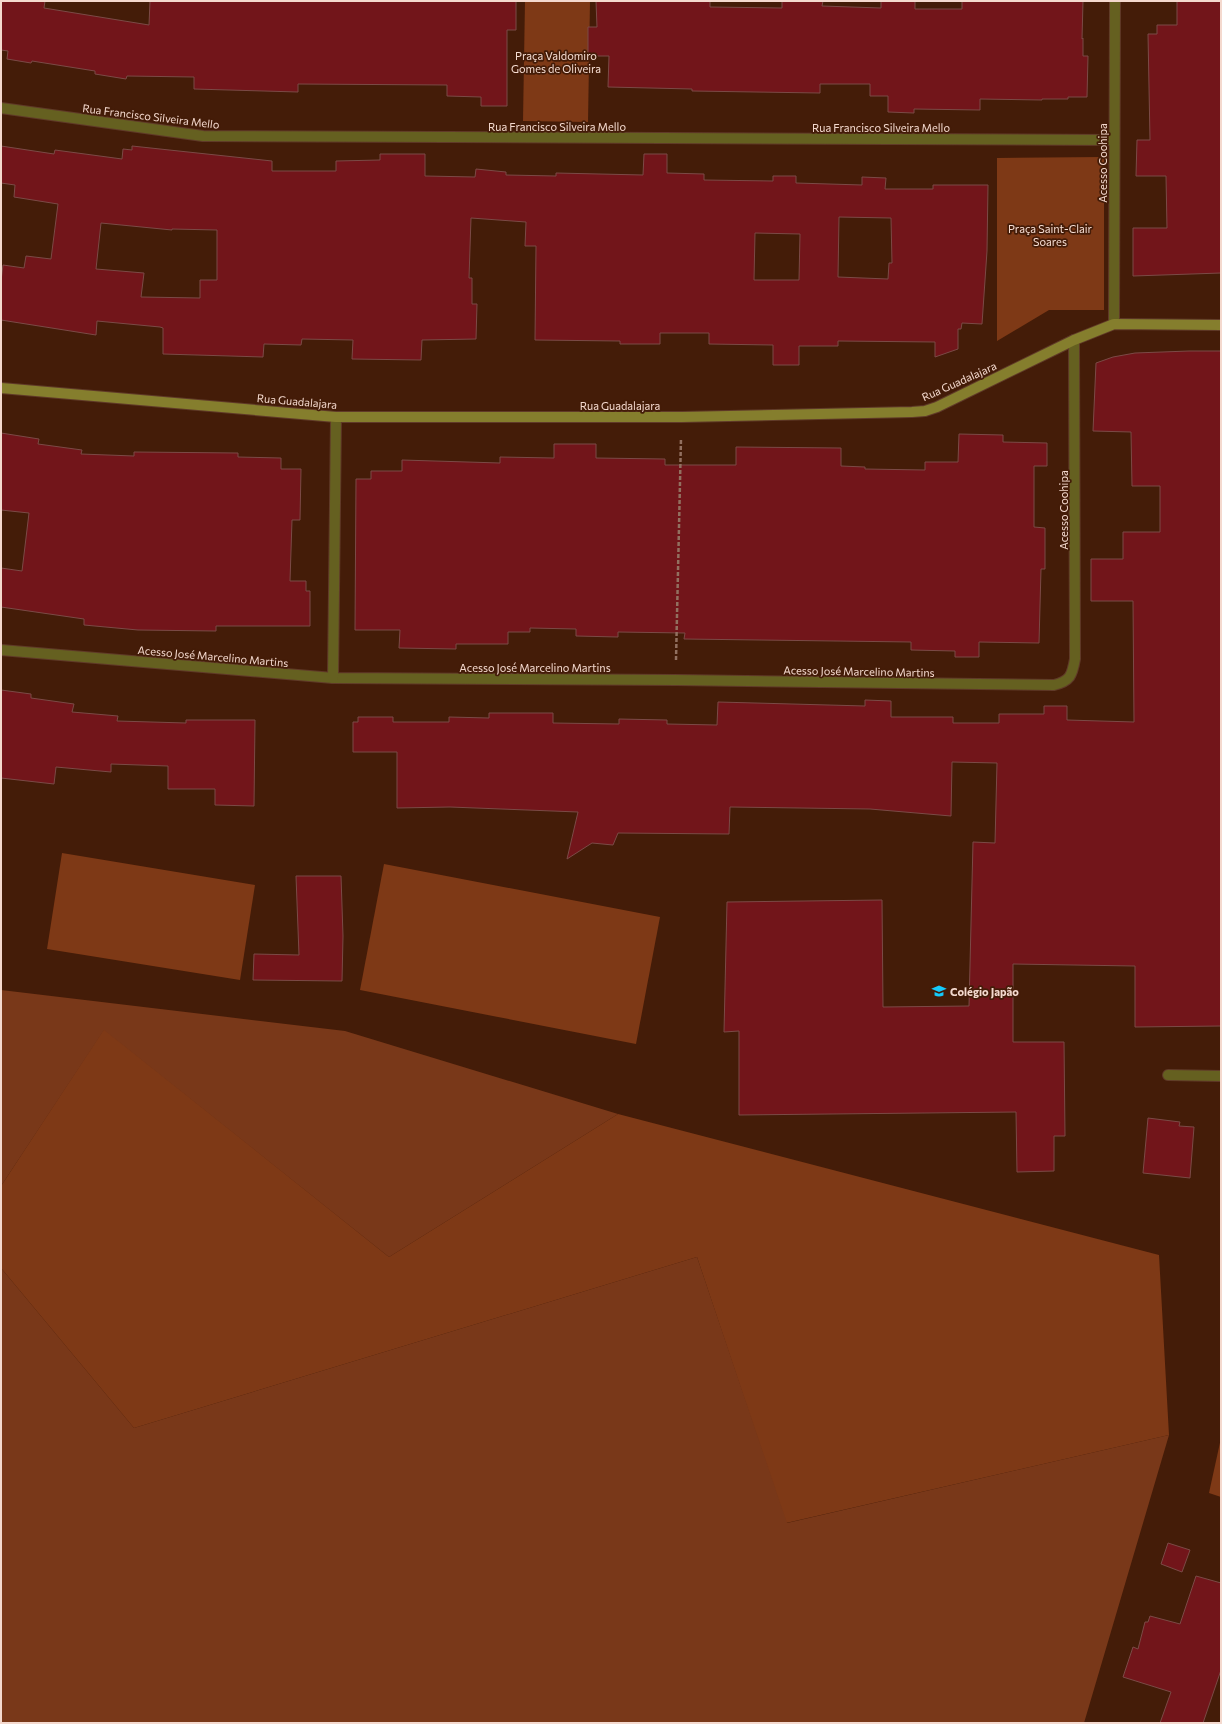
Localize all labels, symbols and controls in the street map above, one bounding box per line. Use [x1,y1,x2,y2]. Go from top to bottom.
park label: Praça Valdomiro Gomes de Oliveira [511,49,601,75]
street label: Rua Francisco Silveira Mello [82,101,221,131]
street label: Rua Francisco Silveira Mello [488,120,626,133]
street label: Rua Francisco Silveira Mello [812,121,950,134]
street label: Acesso Coohipa [1096,123,1109,203]
park label: Praça Saint-Clair Soares [1008,222,1093,248]
street label: Rua Guadalajara [920,359,998,403]
street label: Rua Guadalajara [256,391,338,411]
street label: Rua Guadalajara [580,399,660,412]
street label: Acesso Coohipa [1057,470,1070,550]
street label: Acesso José Marcelino Martins [137,643,289,670]
street label: Acesso José Marcelino Martins [459,661,611,675]
street label: Acesso José Marcelino Martins [783,663,935,680]
school or university icon: Colégio Japão [931,983,947,999]
place label: Colégio Japão [950,985,1019,999]

